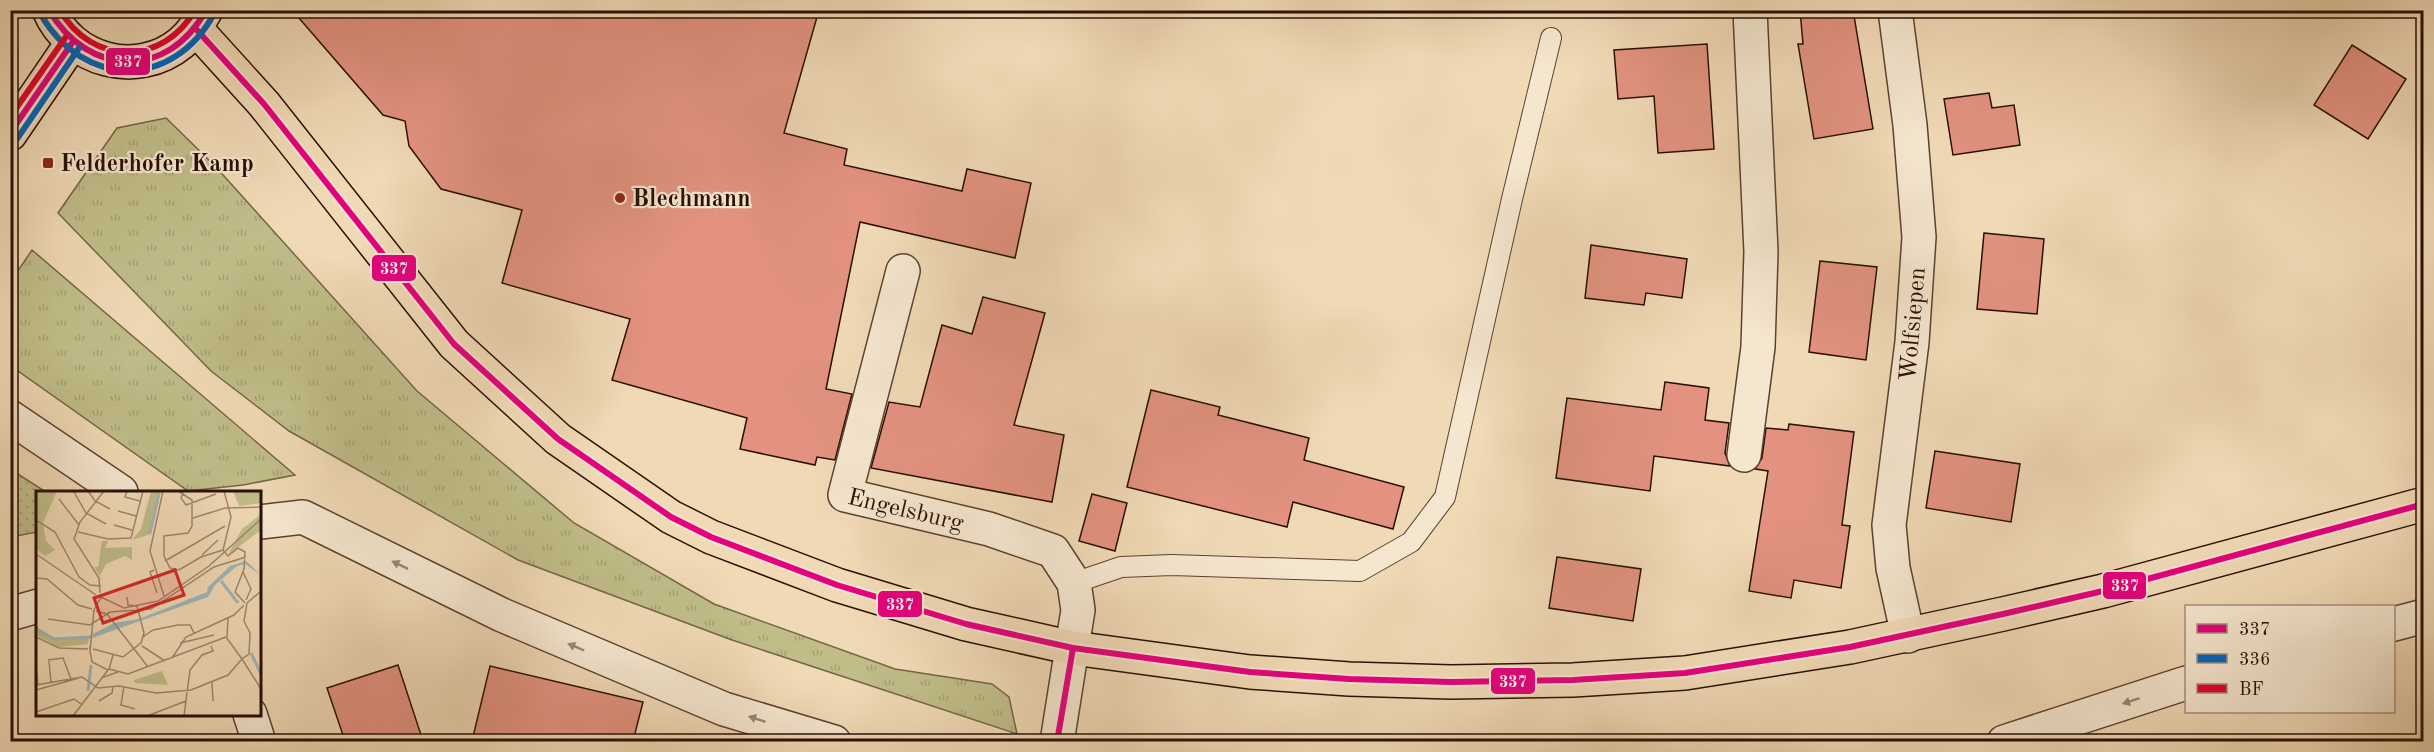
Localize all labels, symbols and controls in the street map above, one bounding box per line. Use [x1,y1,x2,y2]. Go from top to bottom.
line badge: 337 [105,47,151,76]
text: 337 [114,55,142,71]
place label: Felderhofer Kamp [60,153,254,177]
marker: Felderhofer Kamp [41,156,55,170]
place label: Blechmann [632,188,751,212]
marker: Blechmann [613,191,627,205]
line badge: 337 [371,254,417,282]
text: 337 [380,262,408,278]
street label: Wolfsiepen [1897,266,1931,382]
street label: Engelsburg [845,486,966,537]
inset map [36,491,261,716]
one-way arrow [391,560,408,569]
line badge: 337 [2102,571,2147,600]
text: 337 [2111,579,2139,595]
line badge: 337 [877,590,923,618]
text: 337 [886,598,914,614]
legend [2185,605,2395,713]
text: 337 [2239,621,2270,639]
one-way arrow [567,642,585,652]
text: 336 [2239,651,2270,669]
line badge: 337 [1490,667,1536,695]
text: 337 [1499,675,1527,691]
text: BF [2239,681,2264,699]
one-way arrow [2122,696,2140,706]
one-way arrow [748,714,766,724]

